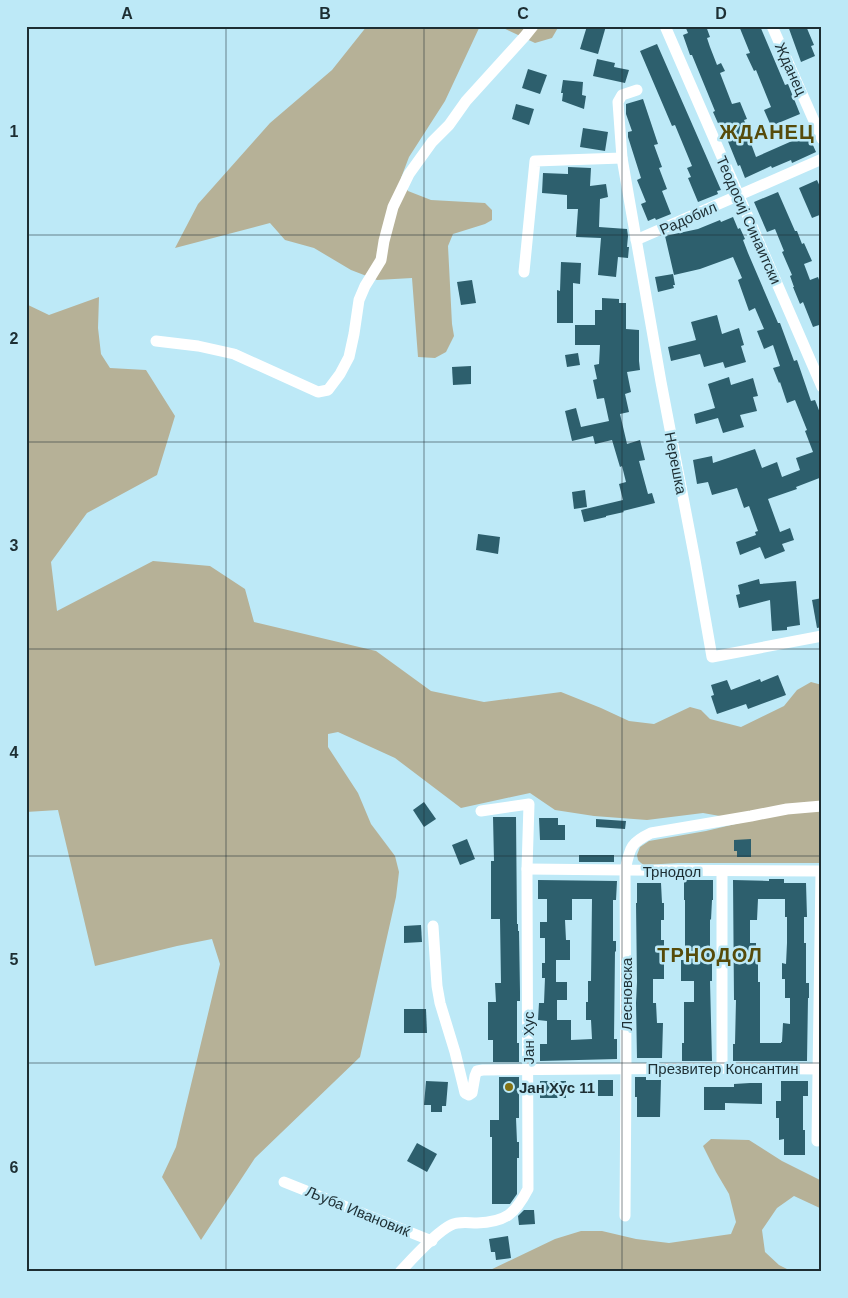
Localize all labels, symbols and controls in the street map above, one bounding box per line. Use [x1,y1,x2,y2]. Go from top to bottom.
text: A [121,5,133,22]
text: B [319,5,331,22]
text: C [517,5,529,22]
text: D [715,5,727,22]
street label: Жданец [772,40,810,98]
district label: ЖДАНЕЦ [718,121,815,143]
text: 1 [10,123,19,140]
street label: Теодосиј Синаитски [713,153,785,287]
street label: Радобил [657,198,719,238]
text: 2 [10,330,19,347]
street label: Нерешка [662,430,690,496]
text: 3 [10,537,19,554]
text: 4 [10,744,19,761]
street label: Трнодол [643,863,701,880]
district label: ТРНОДОЛ [657,944,763,966]
text: 5 [10,951,19,968]
street label: Лесновска [618,957,635,1030]
street label: Јан Хус [520,1011,537,1064]
street label: Презвитер Консантин [648,1060,798,1077]
place label: Јан Хус 11 [519,1079,595,1096]
marker: Јан Хус 11 [503,1081,515,1093]
text: 6 [10,1159,19,1176]
street label: Љуба Ивановиќ [303,1182,413,1240]

